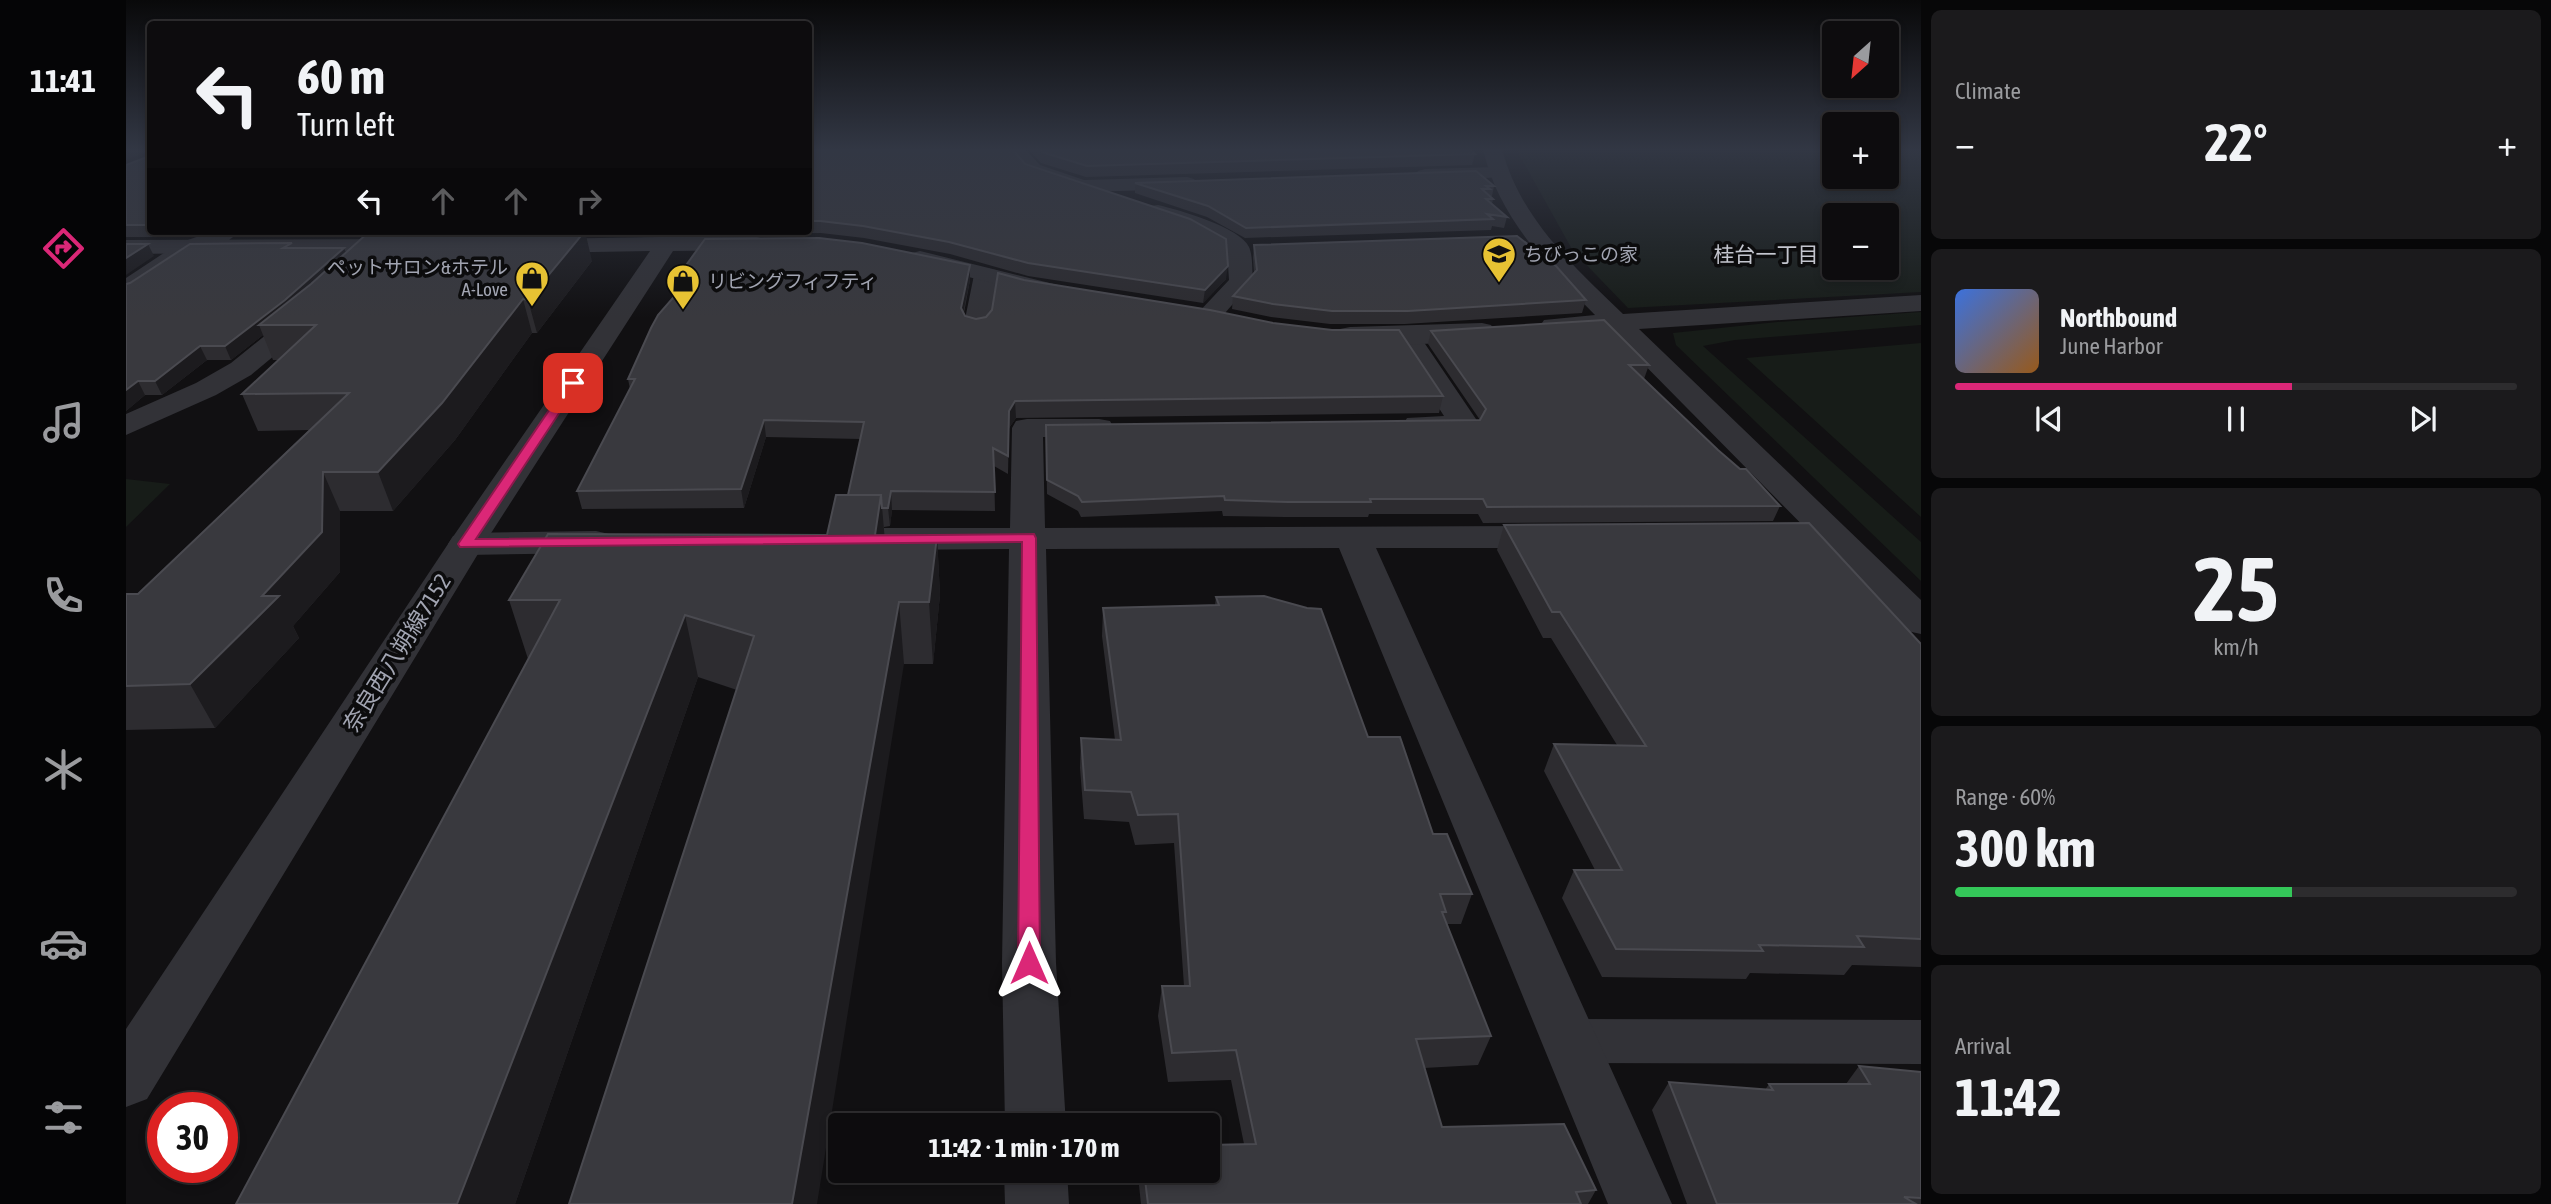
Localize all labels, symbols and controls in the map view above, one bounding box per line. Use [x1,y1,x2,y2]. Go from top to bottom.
north arrow [1822,21,1899,98]
map controls [1822,21,1899,280]
text: 60 m [297,48,385,104]
icon: left [182,49,273,140]
text: 11:41 [30,62,96,99]
text: Climate [1955,78,2021,104]
text: Turn left [297,106,395,143]
button: + [1822,112,1899,189]
text: 22° [2204,112,2268,172]
text: − [1955,121,1975,164]
text: + [2497,121,2517,164]
icon: left [351,182,389,220]
icon: ahead [424,182,462,220]
icon: ahead [497,182,535,220]
icon: right [570,182,608,220]
button: − [1822,203,1899,280]
icon: directions [39,224,88,273]
school or university icon: ちびっこの家 [1480,235,1518,284]
district label: 桂台一丁目 [1714,242,1819,266]
place label: ちびっこの家 [1524,243,1638,265]
place label: ペットサロン&ホテル A-Love [327,256,508,300]
shop icon: ペットサロン&ホテル A-Love [513,259,551,308]
shop icon: リビングフィフティ [664,262,702,311]
place label: リビングフィフティ [708,270,877,292]
text: Northbound [2060,303,2177,333]
text: June Harbor [2060,333,2163,359]
pin [543,353,603,413]
icon: arrive [554,364,592,402]
icon: music [39,398,88,447]
icon: previous [2030,400,2068,438]
icon: pause [2217,400,2255,438]
icon: next [2404,400,2442,438]
text: 25 [2193,536,2279,640]
street label: 奈良西八朔線7152 [338,569,456,737]
icon: phone [39,571,88,620]
text: km/h [2213,634,2259,660]
icon: climate [39,745,88,794]
text: Range · 60% [1955,784,2055,810]
text: 300 km [1955,818,2096,878]
icon: car [39,919,88,968]
position arrow [992,926,1066,1000]
text: Arrival [1955,1033,2011,1059]
text: 11:42 [1955,1067,2062,1127]
speed limit sign: 30 [147,1092,238,1183]
icon: filters [39,1093,88,1142]
text: 11:42 · 1 min · 170 m [929,1133,1119,1163]

